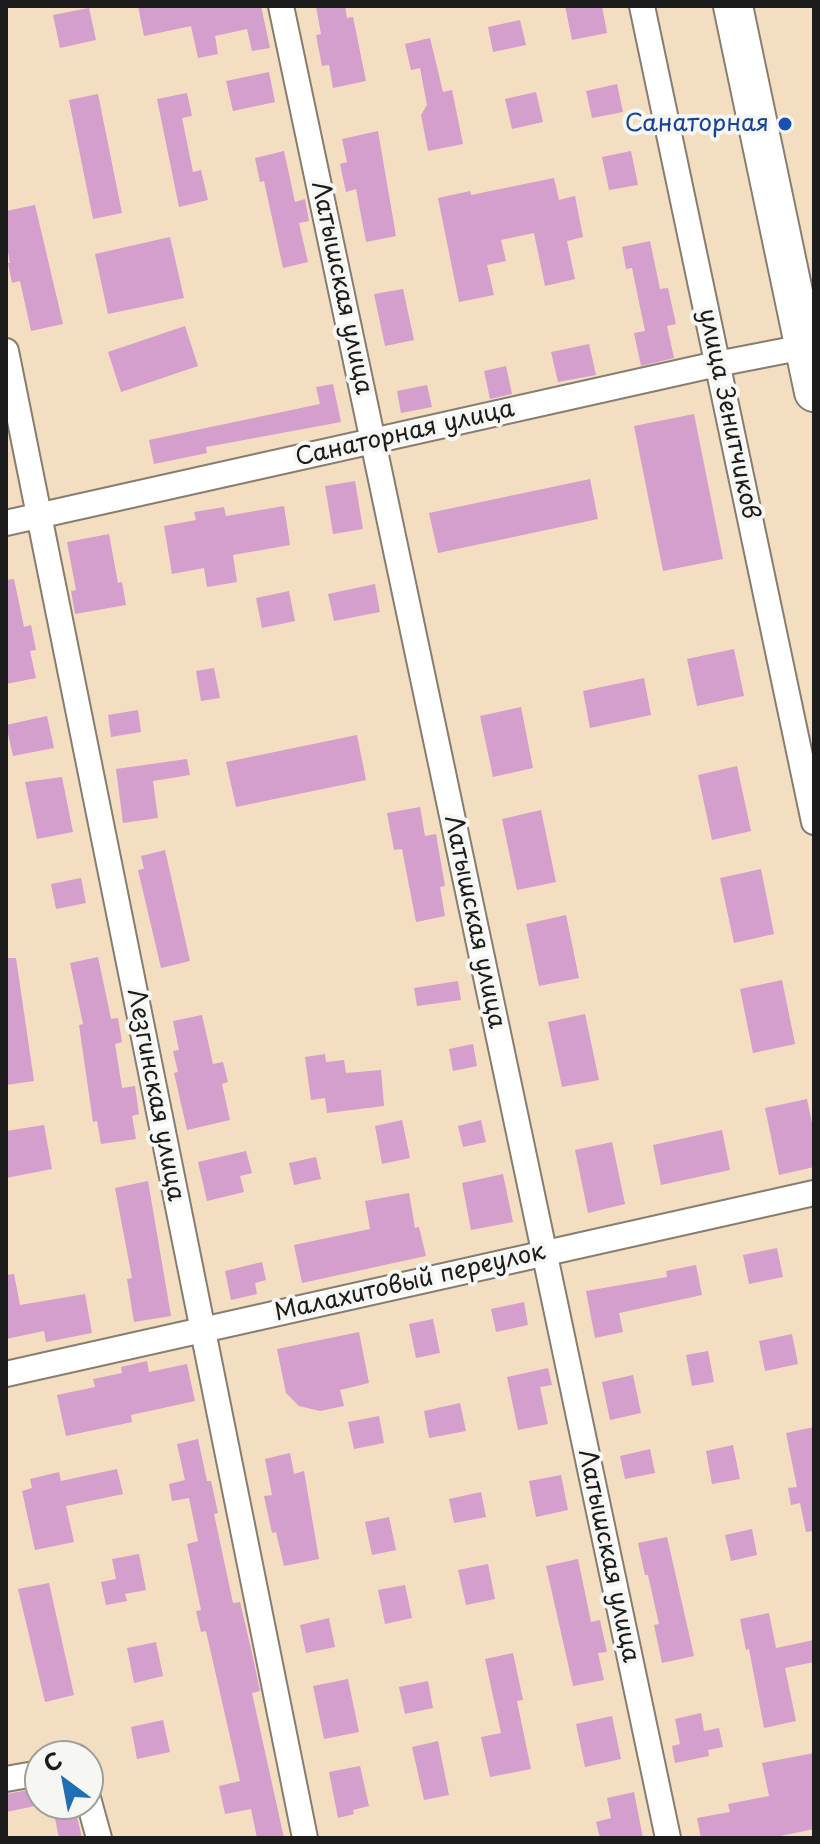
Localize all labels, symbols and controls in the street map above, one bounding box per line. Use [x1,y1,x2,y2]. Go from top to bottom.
place label: Санаторная [625,110,769,138]
marker: Санаторная [776,115,794,133]
street label: Латышская улица [304,179,378,397]
street label: улица Зенитчиков [692,306,764,522]
street label: Санаторная улица [293,395,517,473]
street label: Латышская улица [437,813,511,1031]
street label: Лезгинская улица [120,986,190,1204]
street label: Малахитовый переулок [272,1238,548,1328]
street label: Латышская улица [571,1447,645,1665]
north arrow [24,1740,104,1820]
text: С [36,1743,68,1779]

